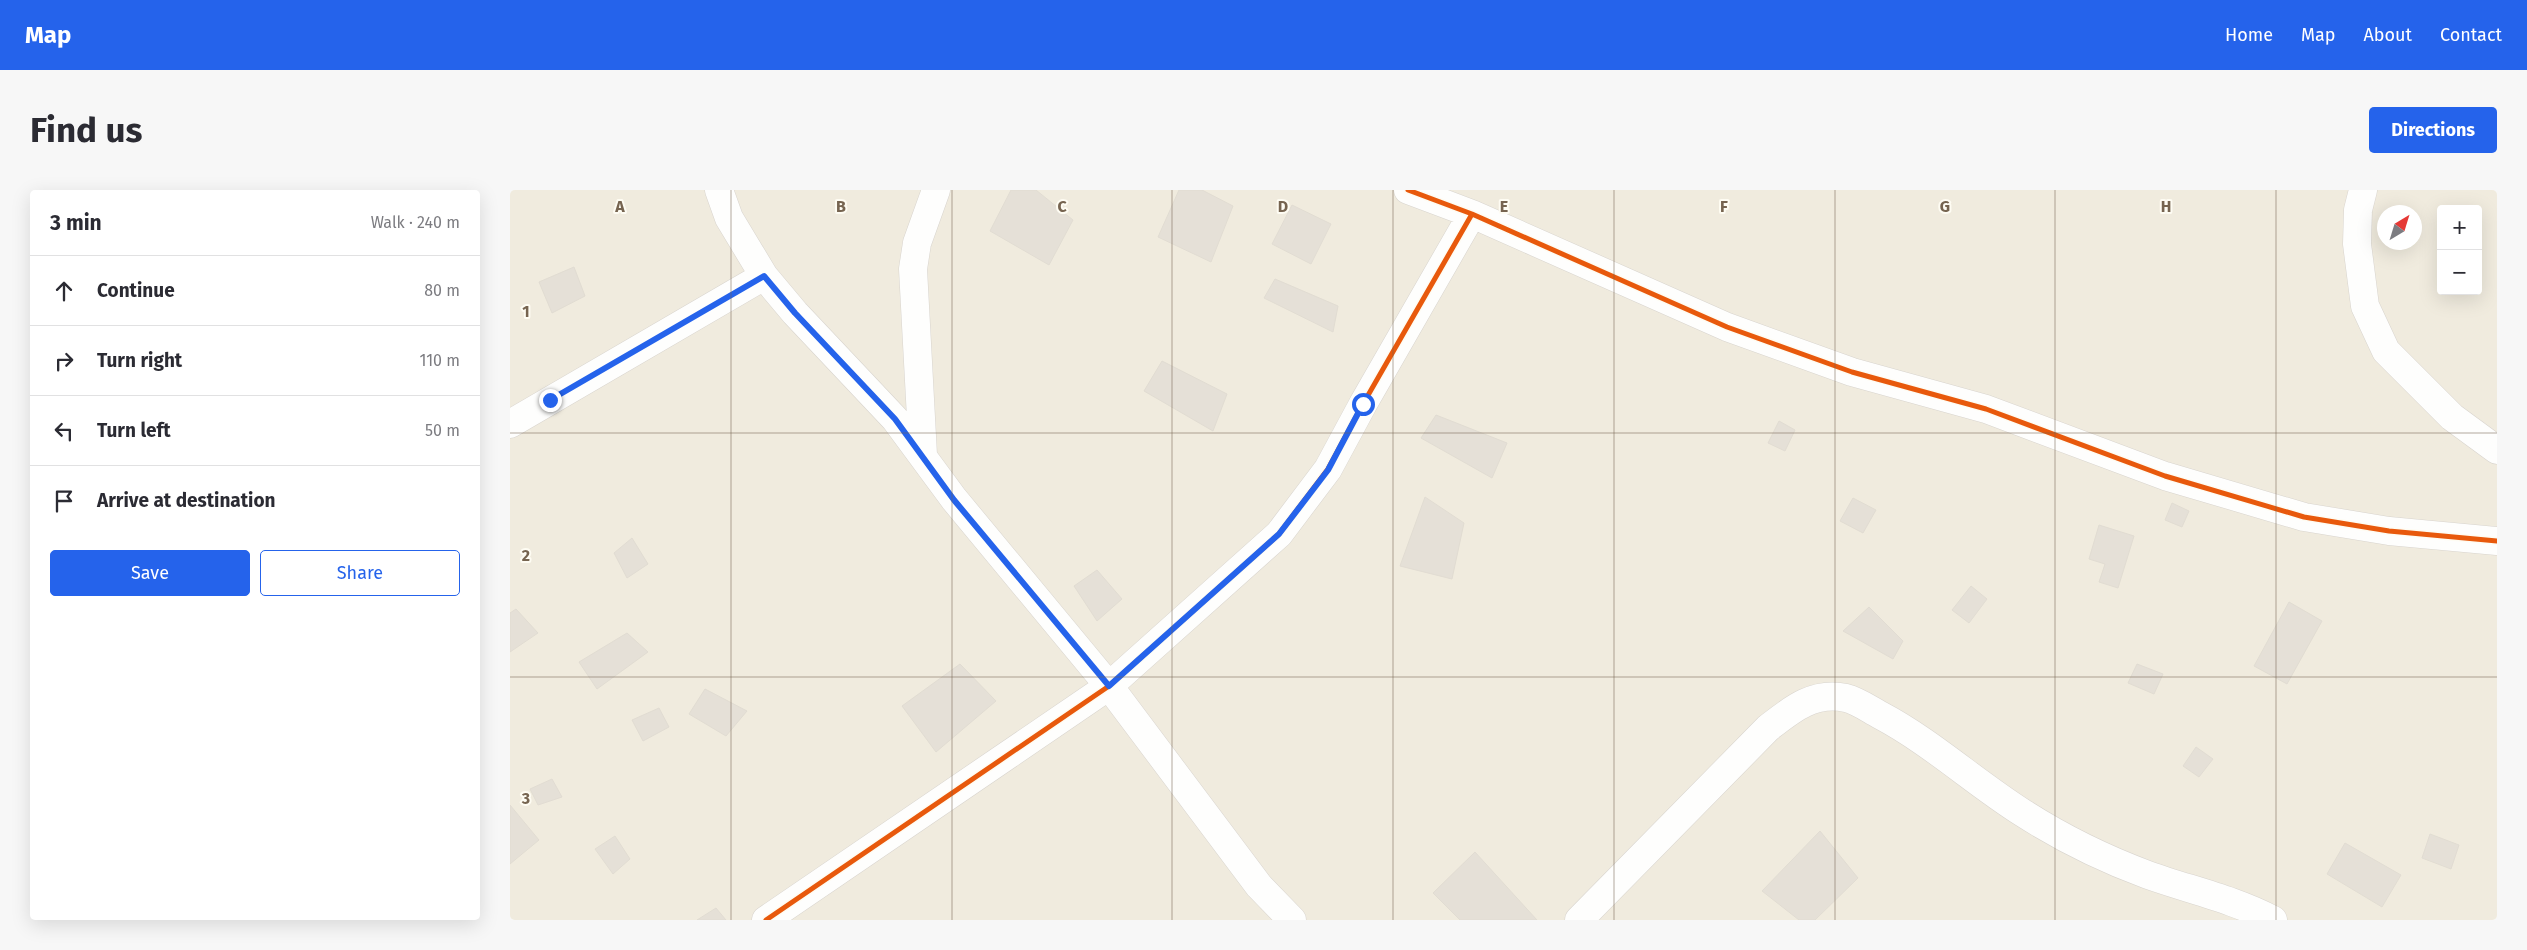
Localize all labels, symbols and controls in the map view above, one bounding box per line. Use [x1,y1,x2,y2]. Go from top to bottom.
text: Map [25,21,71,49]
text: Home [2225,24,2273,46]
text: Map [2301,24,2335,46]
text: About [2363,24,2412,46]
text: Contact [2440,24,2502,46]
button: Directions [2369,107,2497,153]
text: Find us [30,109,142,151]
text: A [614,197,625,216]
text: B [836,197,846,216]
text: C [1057,197,1067,216]
text: D [1278,197,1288,216]
text: E [1500,197,1508,216]
text: F [1720,197,1728,216]
text: G [1940,197,1950,216]
text: H [2161,197,2171,216]
north arrow [2377,205,2422,250]
map controls [2437,205,2482,295]
button: + [2437,205,2482,250]
text: 3 min [50,210,102,236]
text: Walk · 240 m [371,213,460,232]
button: − [2437,250,2482,295]
icon: ahead [50,277,78,305]
text: Continue [97,279,175,302]
text: 80 m [424,281,460,300]
text: 1 [522,302,530,321]
icon: right [50,347,78,375]
text: Turn right [97,349,182,372]
text: 110 m [419,351,460,370]
route end [539,389,562,412]
route start [1352,393,1375,416]
icon: left [50,417,78,445]
text: Turn left [97,419,171,442]
text: 50 m [425,421,460,440]
icon: arrive [50,487,78,515]
text: Arrive at destination [97,489,276,512]
text: 2 [522,546,530,565]
button: Save [50,550,250,596]
button: Share [260,550,460,596]
text: 3 [521,789,530,808]

